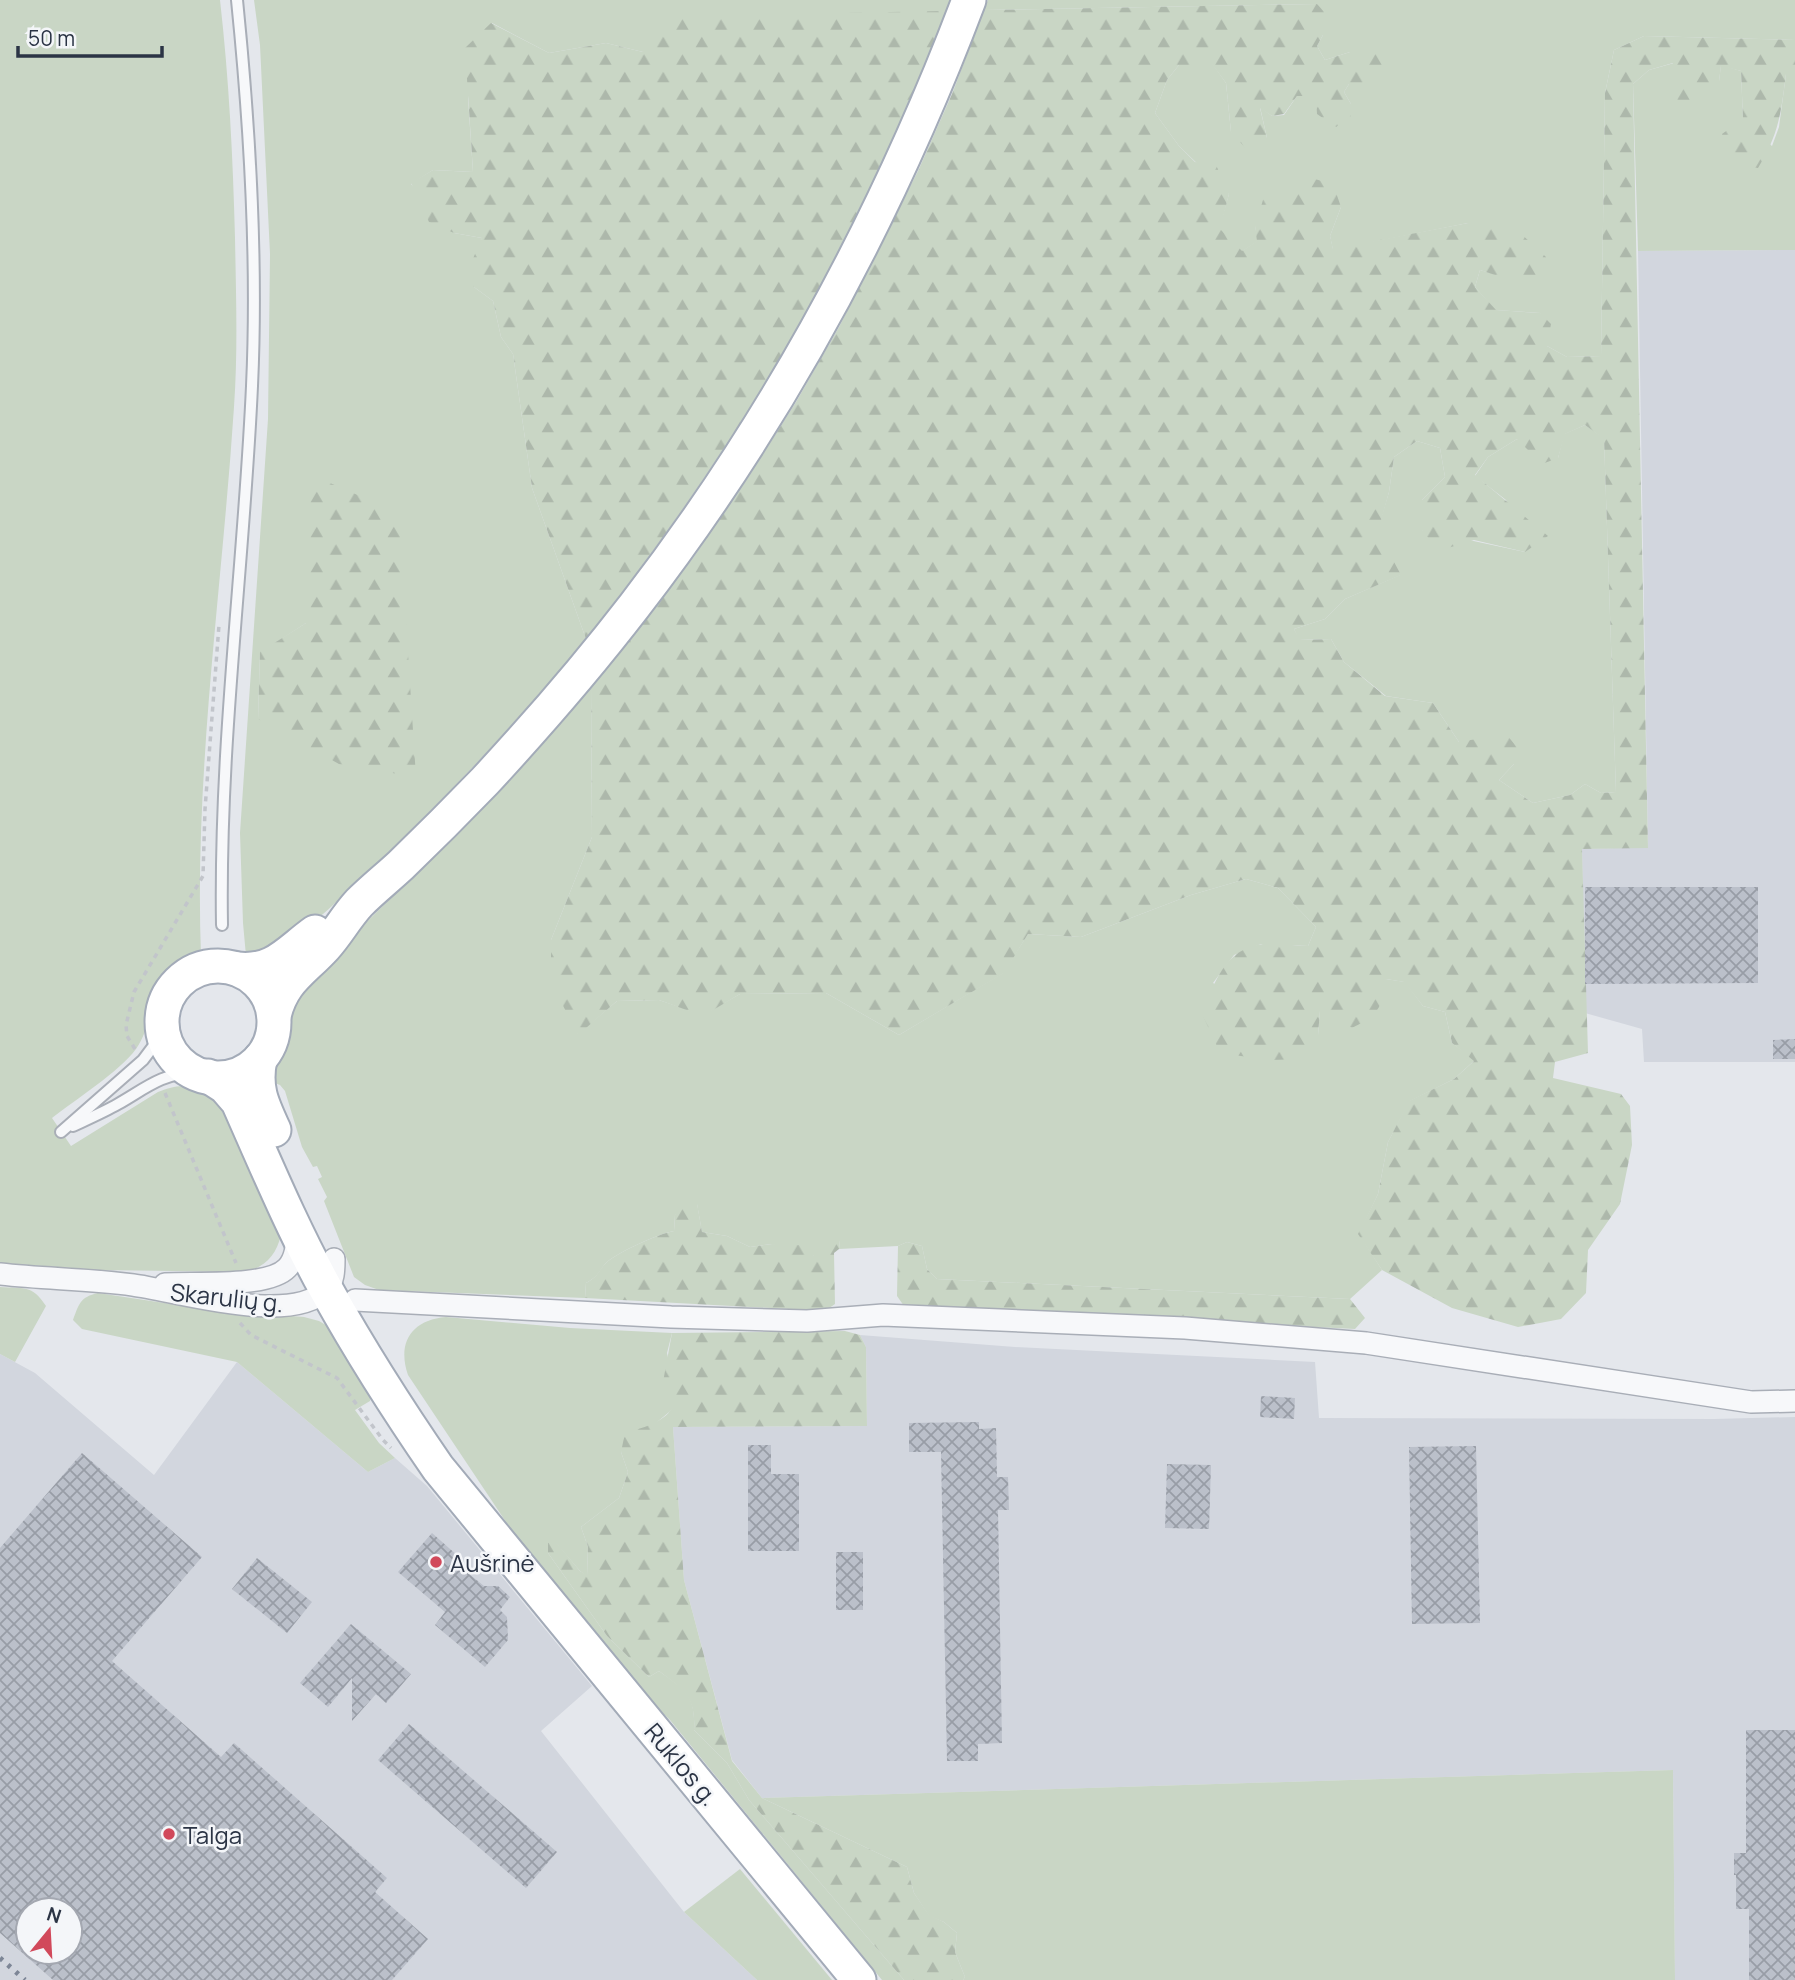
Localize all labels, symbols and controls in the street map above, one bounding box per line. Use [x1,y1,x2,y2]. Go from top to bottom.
scale bar [18,14,161,58]
text: 50 m [28,24,75,52]
street label: Skarulių g. [169,1275,285,1319]
place label: Aušrinė [450,1546,535,1579]
marker: Aušrinė [428,1554,444,1570]
street label: Ruklos g. [638,1716,726,1812]
place label: Talga [183,1818,242,1851]
marker: Talga [161,1826,177,1842]
north arrow [14,1896,84,1966]
text: N [44,1900,65,1929]

